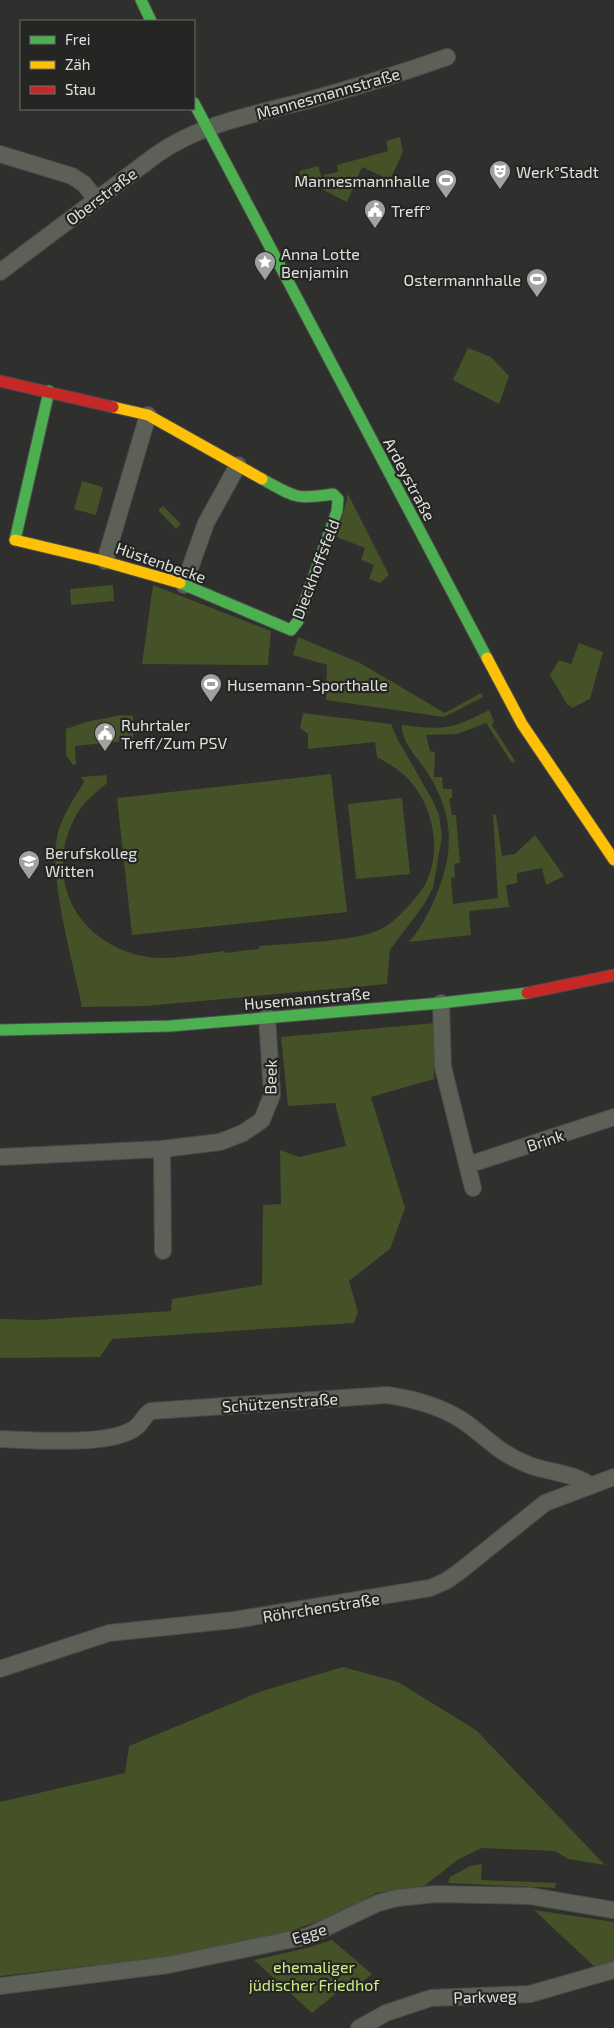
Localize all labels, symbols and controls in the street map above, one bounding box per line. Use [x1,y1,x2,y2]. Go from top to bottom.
legend [20,20,195,110]
text: Frei [65,30,90,48]
text: Zäh [65,55,90,73]
street label: Mannesmannstraße [254,63,402,123]
text: Stau [65,80,96,98]
theatre icon: Werk°Stadt [488,159,512,190]
place label: Werk°Stadt [516,162,599,181]
street label: Oberstraße [62,163,140,229]
sports icon: Mannesmannhalle [434,168,458,199]
place label: Mannesmannhalle [294,171,430,190]
public building icon: Treff° [363,198,387,229]
place label: Treff° [391,201,431,220]
place label: Anna Lotte Benjamin [281,244,360,282]
place icon: Anna Lotte Benjamin [253,250,277,281]
sports icon: Ostermannhalle [525,267,549,298]
place label: Ostermannhalle [404,270,521,289]
street label: Ardeystraße [380,434,440,524]
street label: Dieckhoffsfeld [287,516,343,622]
street label: Hüstenbecke [113,538,209,586]
sports icon: Husemann-Sporthalle [199,672,223,703]
place label: Husemann-Sporthalle [227,675,388,694]
place label: Ruhrtaler Treff/Zum PSV [121,715,227,752]
public building icon: Ruhrtaler Treff/Zum PSV [93,721,117,752]
place label: Berufskolleg Witten [45,843,137,880]
school or university icon: Berufskolleg Witten [17,849,41,880]
street label: Husemannstraße [243,983,371,1013]
street label: Beek [260,1059,280,1095]
street label: Brink [524,1125,566,1155]
street label: Schützenstraße [221,1388,339,1416]
street label: Röhrchenstraße [261,1588,381,1626]
street label: Egge [289,1919,329,1947]
park label: ehemaliger jüdischer Friedhof [249,1957,380,1995]
street label: Parkweg [453,1985,517,2007]

